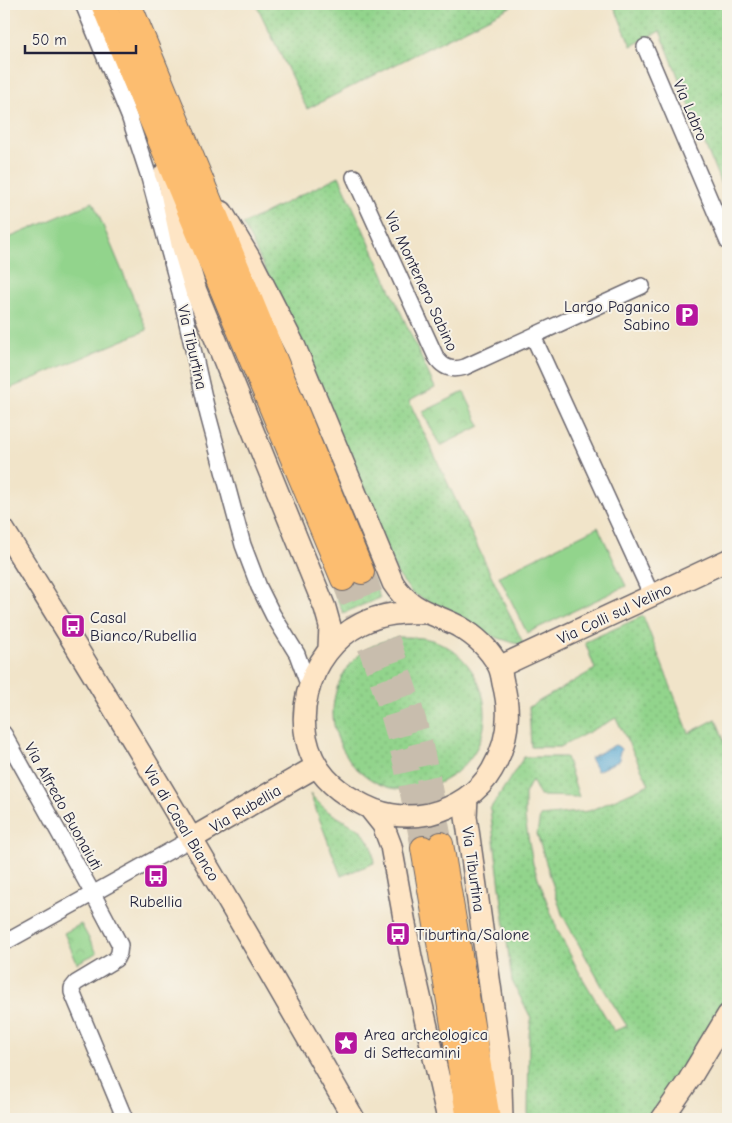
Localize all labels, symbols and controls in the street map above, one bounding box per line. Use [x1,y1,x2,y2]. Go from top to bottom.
scale bar [25,22,136,54]
text: 50 m [32,31,67,49]
street label: Via Labro [669,77,711,144]
street label: Via Montenero Sabino [381,209,461,354]
place label: Largo Paganico Sabino [564,298,670,334]
parking icon: Largo Paganico Sabino [674,302,700,328]
street label: Via Tiburtina [174,303,210,391]
street label: Via Colli sul Velino [554,580,674,648]
place label: Casal Bianco/Rubellia [90,609,197,645]
bus stop icon: Casal Bianco/Rubellia [60,613,86,639]
street label: Via Alfredo Buonaiuti [21,740,106,873]
street label: Via di Casal Bianco [139,762,223,885]
street label: Via Rubellia [207,781,284,836]
street label: Via Tiburtina [458,825,488,913]
bus stop icon: Rubellia [143,863,169,889]
place label: Rubellia [129,893,183,911]
bus stop icon: Tiburtina/Salone [385,921,411,947]
place label: Tiburtina/Salone [416,926,529,944]
place label: Area archeologica di Settecamini [364,1026,488,1062]
place icon: Area archeologica di Settecamini [333,1030,359,1056]

